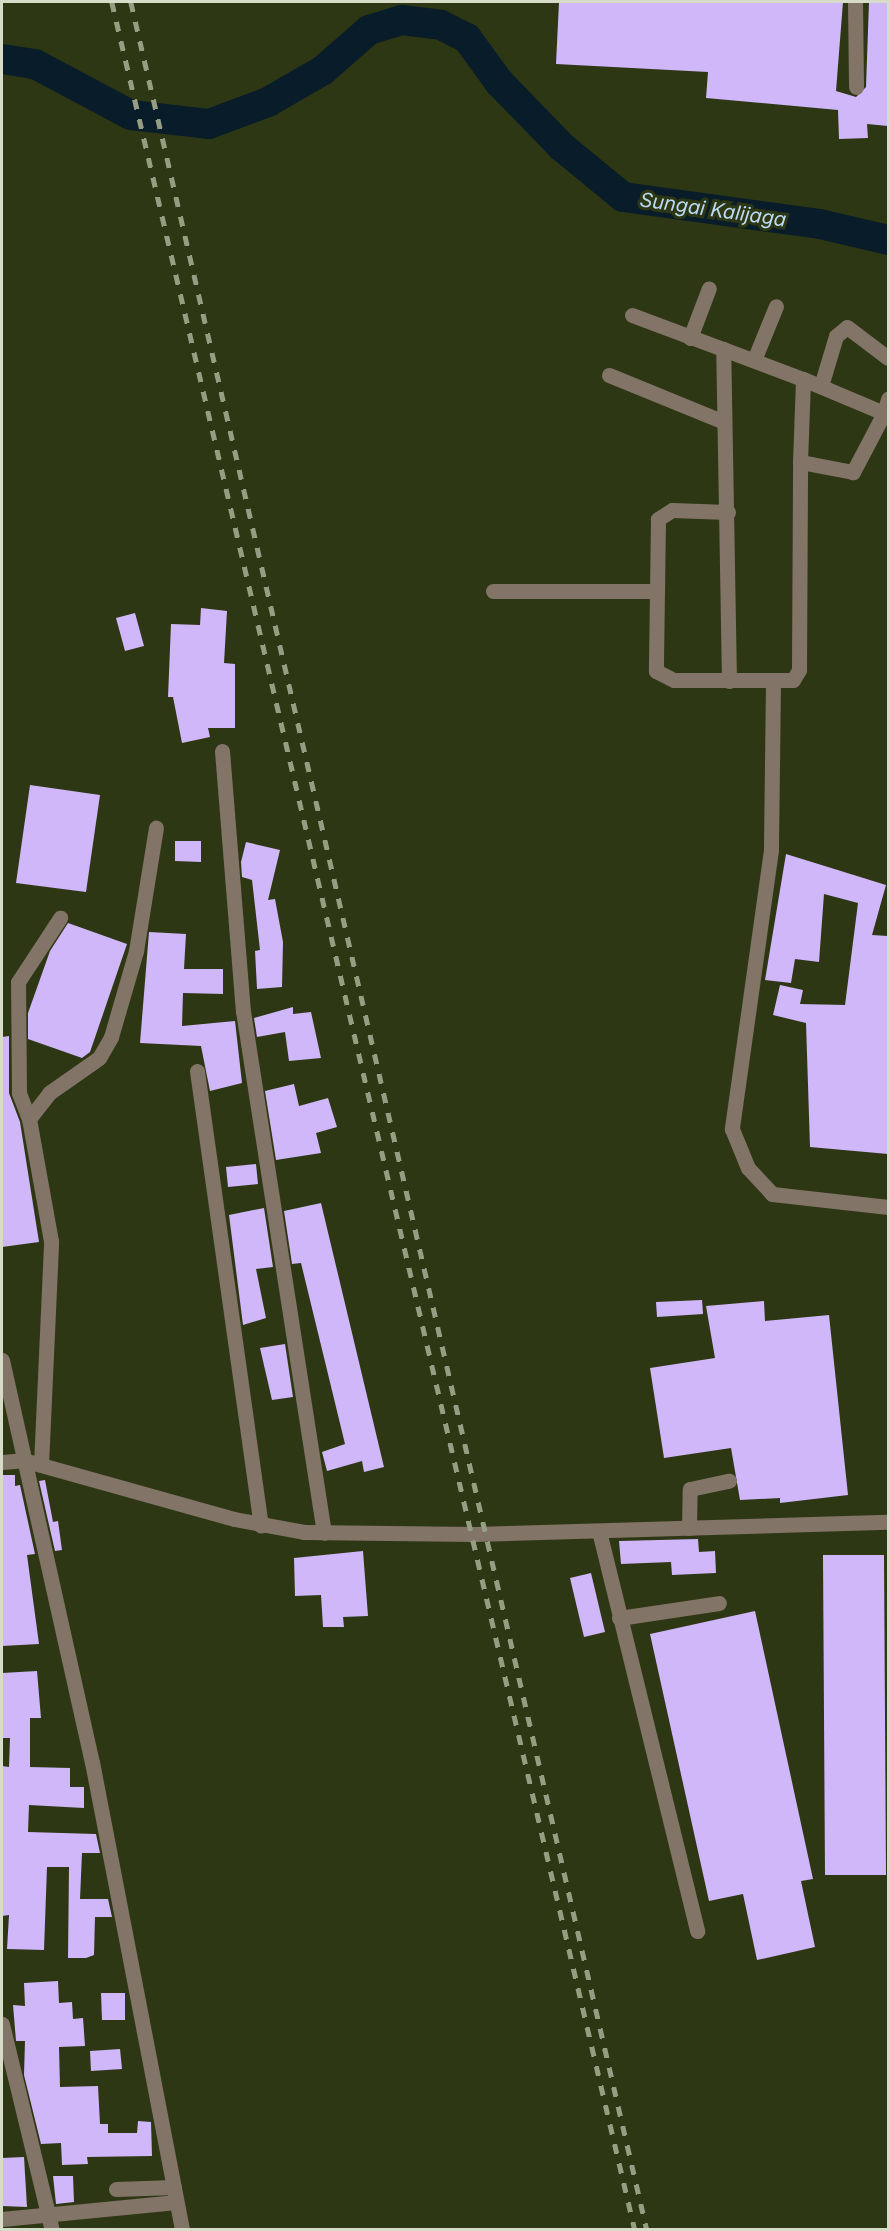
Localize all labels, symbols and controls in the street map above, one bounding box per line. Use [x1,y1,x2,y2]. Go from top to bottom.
water label: Sungai Kalijaga [638,188,788,232]

